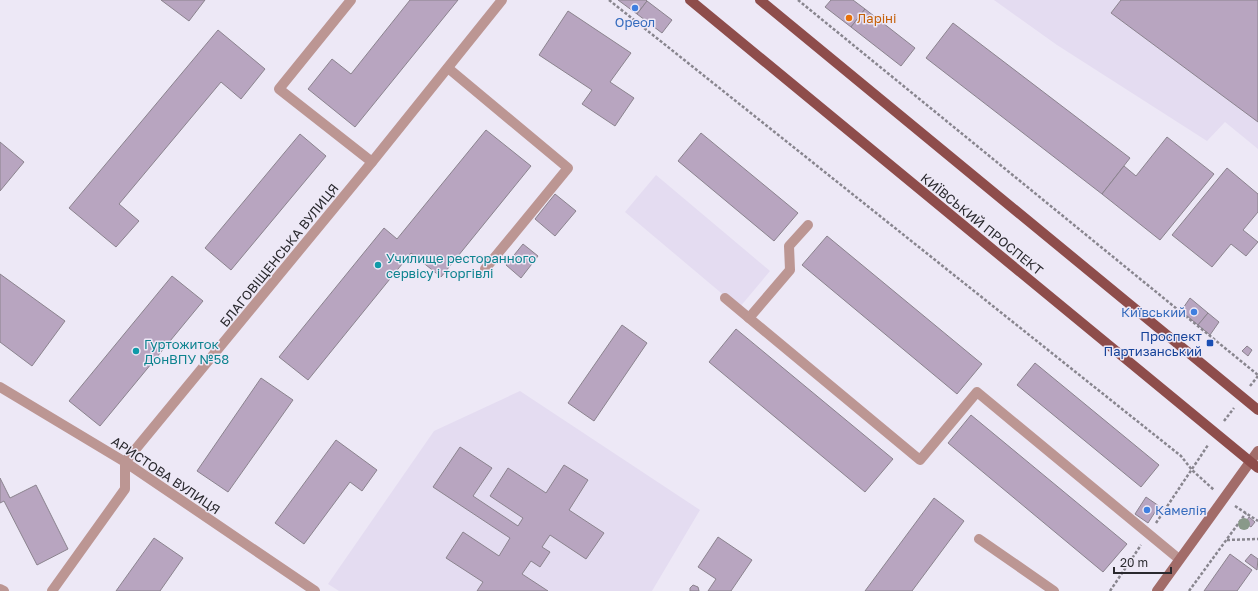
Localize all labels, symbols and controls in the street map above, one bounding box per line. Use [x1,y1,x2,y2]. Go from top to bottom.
marker: Ореол [630,3,640,13]
place label: Ларіні [857,10,897,26]
marker: Ларіні [844,13,854,23]
place label: Ореол [615,14,655,30]
street label: КИЇВСЬКИЙ ПРОСПЕКТ [918,170,1046,278]
street label: БЛАГОВІЩЕНСЬКА ВУЛИЦЯ [216,180,342,330]
place label: Училище ресторанного сервісу і торгівлі [386,250,536,281]
marker: Училище ресторанного сервісу і торгівлі [373,260,383,270]
place label: Київський [1121,304,1186,320]
marker: Київський [1189,307,1199,317]
place label: Проспект Партизанський [1103,328,1203,359]
place label: Гуртожиток ДонВПУ №58 [144,336,229,367]
marker: Проспект Партизанський [1205,338,1215,348]
marker: Гуртожиток ДонВПУ №58 [131,346,141,356]
street label: АРИСТОВА ВУЛИЦЯ [109,433,223,517]
place label: Камелія [1155,502,1207,518]
marker: Камелія [1142,505,1152,515]
scale bar [1114,549,1171,575]
text: 20 m [1120,555,1148,570]

